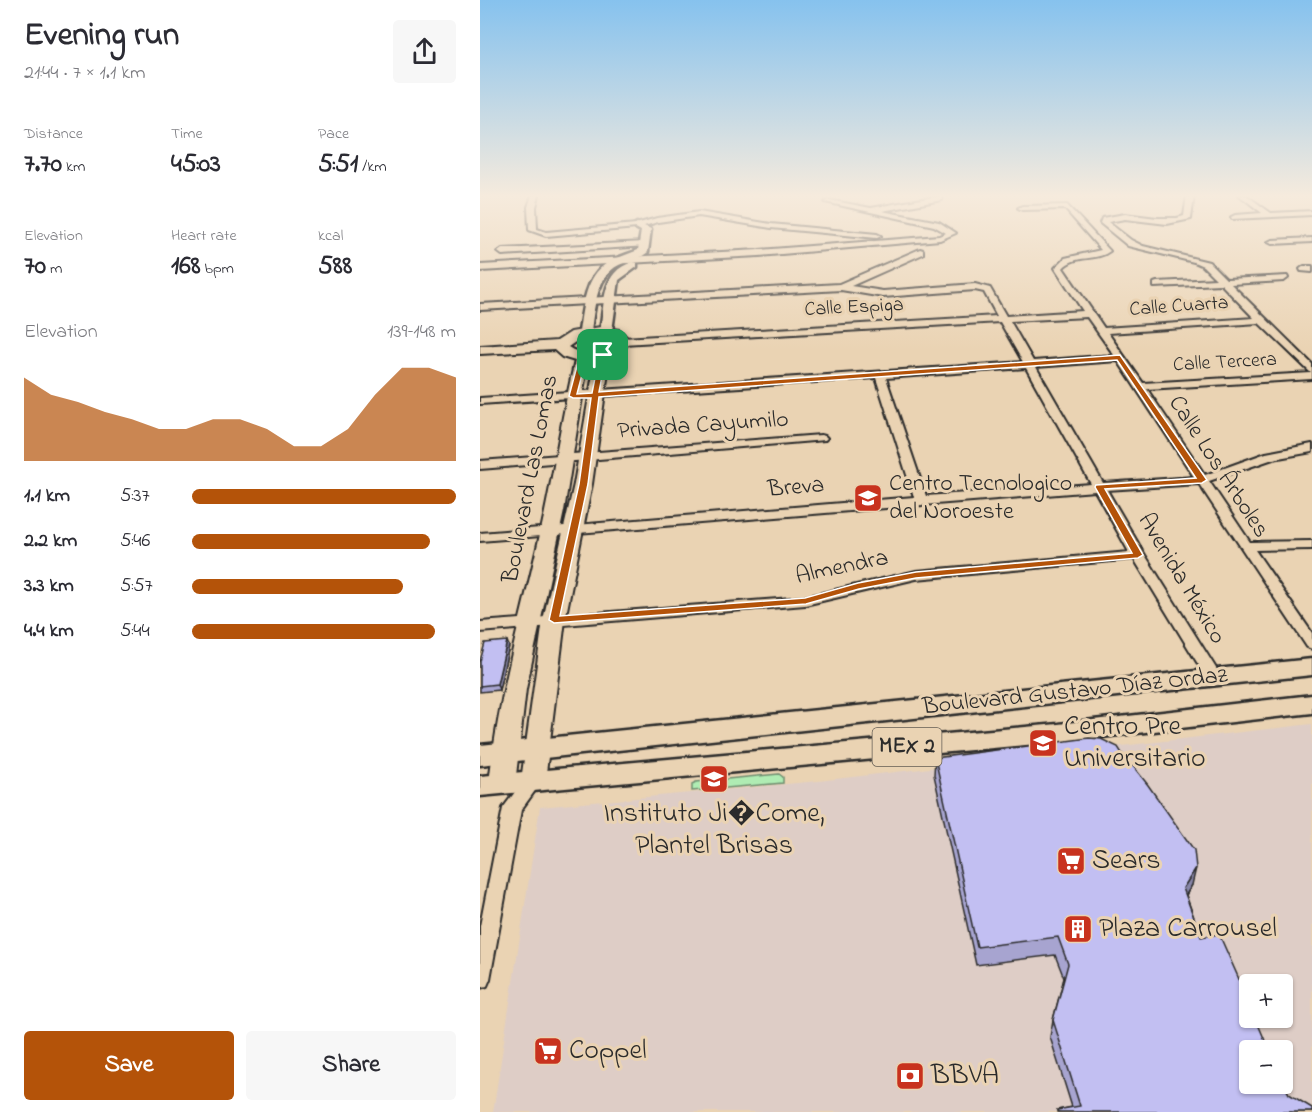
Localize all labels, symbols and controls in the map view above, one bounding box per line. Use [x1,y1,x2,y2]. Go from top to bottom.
text: Evening run [24,12,179,60]
button: share [393,20,456,83]
text: 21:44 · 7 × 1.1 km [24,59,146,88]
text: Distance [24,122,83,146]
text: Time [171,122,203,146]
text: Pace [318,122,349,146]
text: 7.70 [24,146,62,184]
text: 45:03 [171,146,221,184]
text: 5:51 [318,146,358,184]
text: km [62,155,85,179]
text: /km [358,155,387,179]
text: Elevation [24,224,83,248]
text: Heart rate [171,224,237,248]
text: kcal [318,224,343,248]
text: 70 [24,248,46,286]
text: 168 [171,248,200,286]
text: 588 [318,248,352,286]
text: m [46,257,62,281]
text: bpm [200,257,234,281]
street label: Calle Cuarta [1128,289,1230,325]
street label: Calle Espiga [804,291,904,326]
text: Elevation [24,318,98,347]
text: 139–148 m [387,318,456,347]
pin [577,329,628,380]
icon: arrive [586,338,619,371]
street label: Calle Tercera [1172,346,1278,380]
street label: Boulevard Las Lomas [493,372,568,587]
street label: Calle Los Árboles [1159,389,1277,545]
street label: Privada Cayumilo [616,403,790,450]
place label: Centro Tecnologico del Noroeste [889,467,1072,530]
street label: Breva [765,468,826,508]
text: 1.1 km [24,482,70,511]
text: 5:37 [120,482,150,511]
school or university icon: Centro Tecnologico del Noroeste [852,482,884,514]
street label: Avenida México [1128,507,1234,651]
text: 2.2 km [24,527,77,556]
text: 5:46 [120,527,150,556]
street label: Almendra [792,541,892,595]
text: 3.3 km [24,572,74,601]
text: 5:57 [120,572,153,601]
text: 4.4 km [24,617,74,646]
text: 5:44 [120,617,150,646]
street label: Boulevard Gustavo Díaz Ordaz [920,658,1230,726]
place label: Centro Pre Universitario [1064,707,1206,780]
school or university icon: Centro Pre Universitario [1027,727,1059,759]
road number: MEX 2 [872,728,942,766]
school or university icon: Instituto Ji�Come, Plantel Brisas [698,763,730,795]
place label: Instituto Ji�Come, Plantel Brisas [603,794,825,867]
place label: Sears [1092,841,1161,882]
supermarket icon: Sears [1055,845,1087,877]
place label: Plaza Carrousel [1099,909,1277,950]
building icon: Plaza Carrousel [1062,913,1094,945]
map controls [1239,974,1293,1094]
button: + [1239,974,1293,1028]
button: Save [24,1031,234,1100]
button: Share [246,1031,456,1100]
place label: Coppel [569,1031,647,1072]
supermarket icon: Coppel [532,1035,564,1067]
button: − [1239,1040,1293,1094]
place label: BBVA [930,1056,999,1097]
bank icon: BBVA [894,1060,926,1092]

